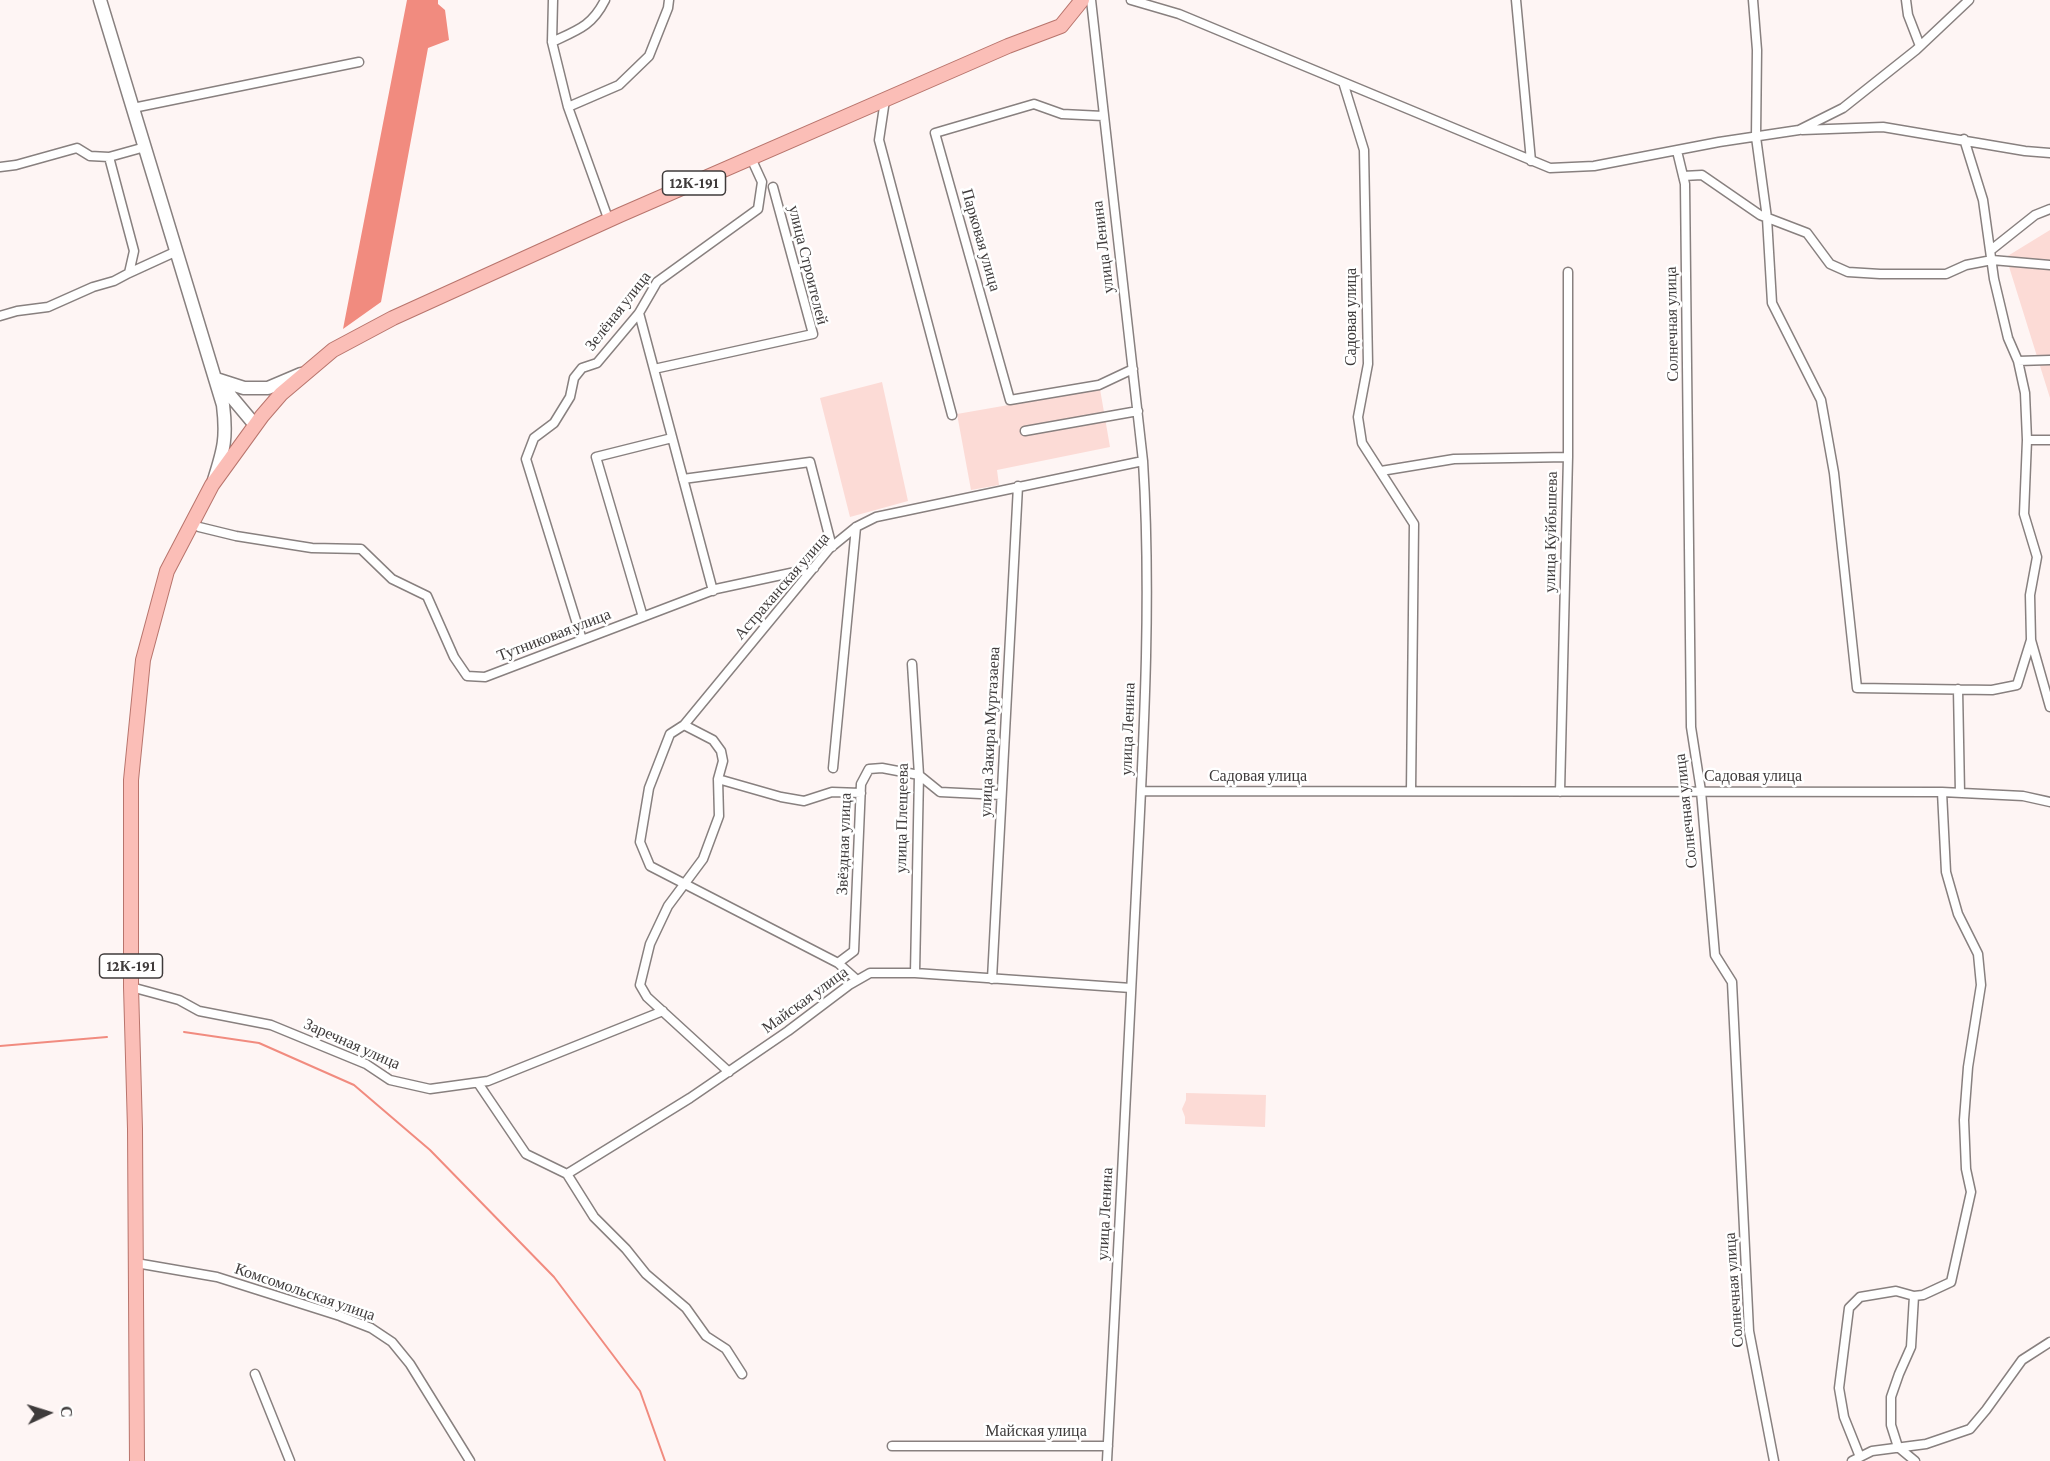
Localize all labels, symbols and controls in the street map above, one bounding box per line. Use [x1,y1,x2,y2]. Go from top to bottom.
road number: 12К-191 [662,171,726,195]
street label: Парковая улица [957,186,1005,294]
street label: улица Ленина [1088,200,1118,294]
street label: улица Строителей [784,203,832,327]
street label: Солнечная улица [1661,266,1683,382]
street label: Зелёная улица [581,267,655,355]
street label: Садовая улица [1341,268,1361,366]
street label: улица Куйбышева [1540,471,1562,593]
street label: Астраханская улица [730,529,834,643]
street label: Тутниковая улица [494,604,614,666]
street label: улица Закира Муртазаева [976,646,1004,818]
street label: улица Ленина [1117,682,1139,776]
street label: Солнечная улица [1670,753,1702,869]
street label: улица Плещеева [891,763,913,873]
street label: Садовая улица [1209,766,1307,786]
street label: Садовая улица [1704,766,1802,786]
street label: Звёздная улица [833,793,855,895]
road number: 12К-191 [100,954,162,978]
street label: Майская улица [758,962,852,1038]
street label: Заречная улица [301,1014,403,1074]
street label: улица Ленина [1093,1167,1117,1261]
street label: Солнечная улица [1720,1232,1748,1348]
street label: Комсомольская улица [232,1259,378,1325]
north arrow [18,1383,78,1443]
text: С [58,1405,75,1418]
street label: Майская улица [985,1421,1087,1441]

